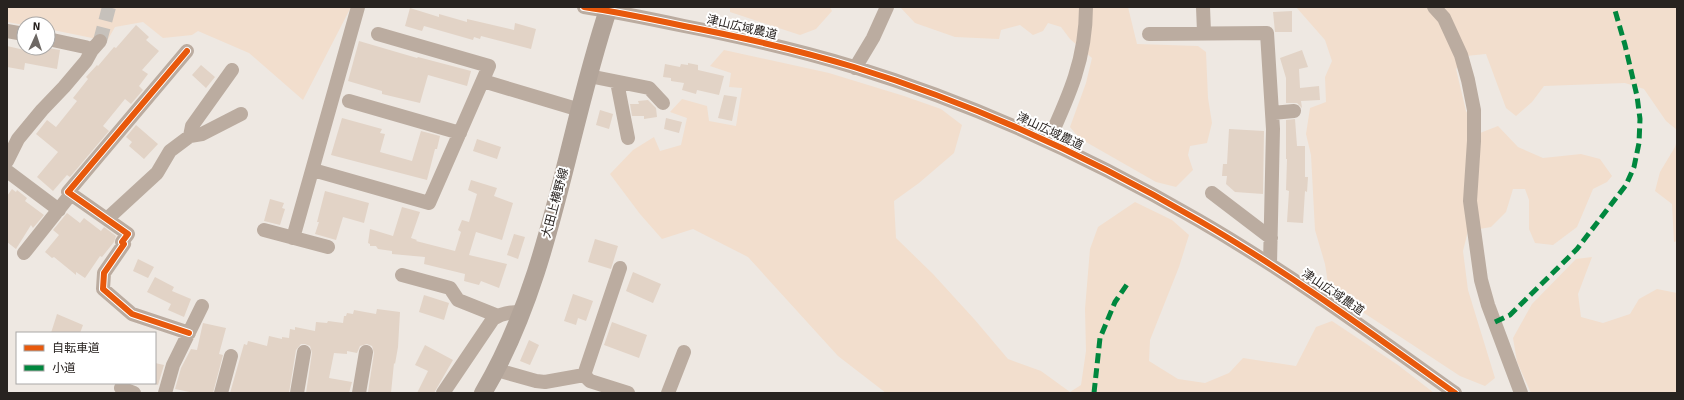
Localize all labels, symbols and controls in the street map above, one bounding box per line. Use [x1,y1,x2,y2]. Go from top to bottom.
street label: 津山広域農道 [705,12,779,43]
north arrow [16,16,56,56]
text: N [32,20,41,33]
street label: 津山広域農道 [1014,109,1086,153]
street label: 大田上横野線 [539,166,572,240]
street label: 津山広域農道 [1299,266,1367,319]
legend [16,332,156,384]
text: 自転車道 [52,341,100,356]
text: 小道 [52,361,76,376]

